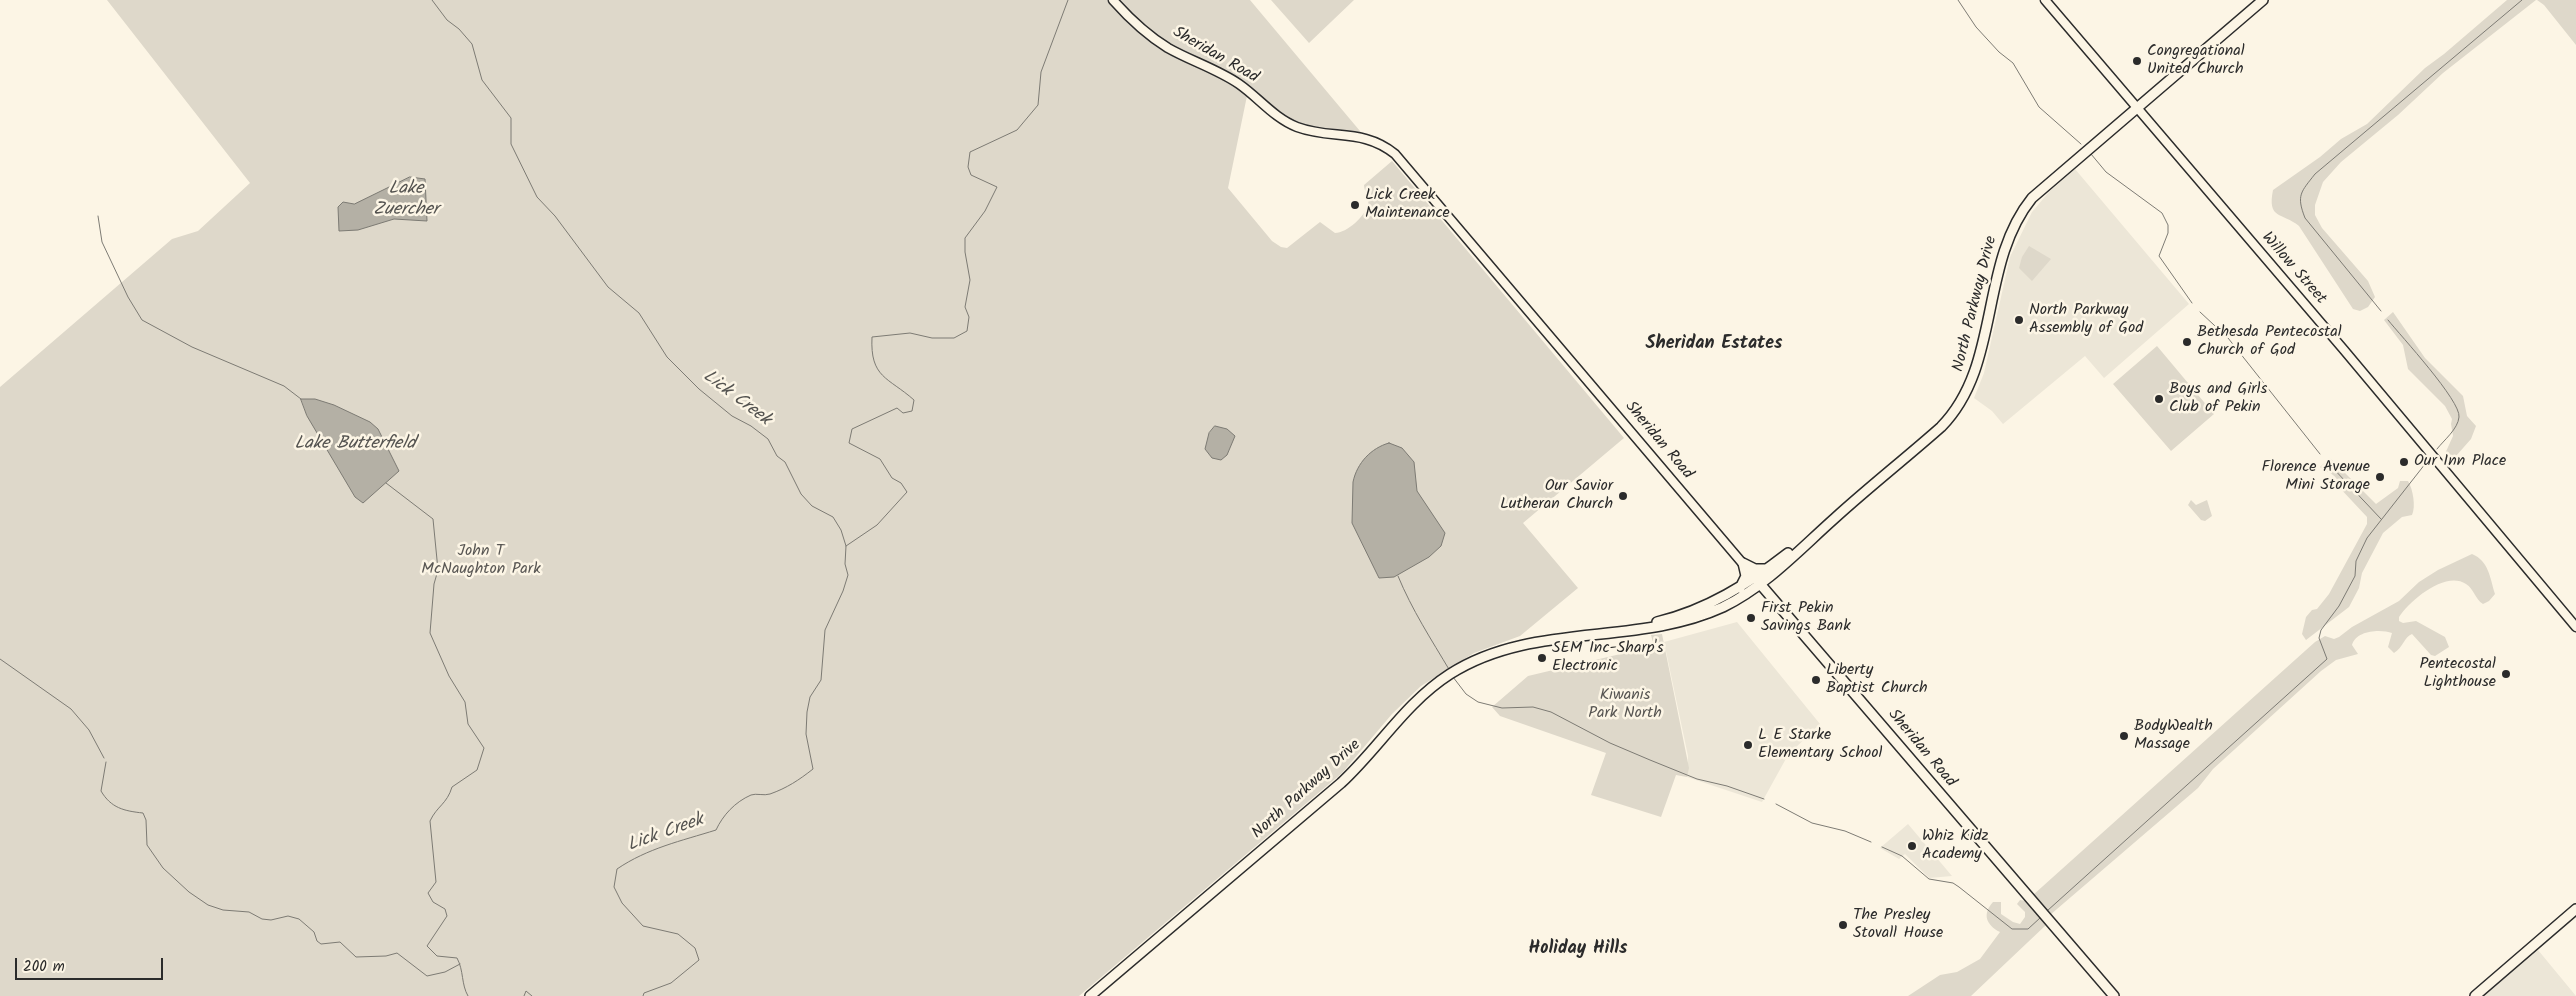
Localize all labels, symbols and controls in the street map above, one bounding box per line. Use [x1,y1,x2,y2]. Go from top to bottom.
street label: Sheridan Road [1169,24,1261,88]
place label: Congregational United Church [2147,42,2245,80]
marker: Congregational United Church [2131,55,2143,67]
water label: Lake Zuercher [373,179,439,222]
place label: Lick Creek Maintenance [1365,186,1450,224]
marker: Lick Creek Maintenance [1349,199,1361,211]
street label: Willow Street [2257,229,2329,309]
street label: North Parkway Drive [1950,234,2002,374]
place label: North Parkway Assembly of God [2029,301,2143,339]
marker: North Parkway Assembly of God [2013,314,2025,326]
place label: Bethesda Pentecostal Church of God [2197,323,2342,361]
district label: Sheridan Estates [1646,334,1782,356]
marker: Bethesda Pentecostal Church of God [2181,336,2193,348]
water label: Lick Creek [698,367,774,431]
place label: Boys and Girls Club of Pekin [2169,380,2267,418]
marker: Boys and Girls Club of Pekin [2153,393,2165,405]
street label: Sheridan Road [1620,398,1696,484]
water label: Lake Butterfield [294,434,416,456]
place label: Our Inn Place [2414,452,2506,472]
marker: Our Inn Place [2398,456,2410,468]
place label: Florence Avenue Mini Storage [2262,458,2370,496]
marker: Florence Avenue Mini Storage [2374,471,2386,483]
place label: Our Savior Lutheran Church [1500,477,1613,515]
marker: Our Savior Lutheran Church [1617,490,1629,502]
park label: John T McNaughton Park [421,542,541,580]
place label: First Pekin Savings Bank [1761,599,1851,637]
marker: First Pekin Savings Bank [1745,612,1757,624]
place label: SEM Inc-Sharp's Electronic [1552,639,1664,677]
marker: SEM Inc-Sharp's Electronic [1536,652,1548,664]
place label: Pentecostal Lighthouse [2419,655,2496,693]
place label: Liberty Baptist Church [1826,661,1928,699]
marker: Pentecostal Lighthouse [2500,668,2512,680]
marker: Liberty Baptist Church [1810,674,1822,686]
park label: Kiwanis Park North [1588,686,1662,724]
street label: Sheridan Road [1883,706,1959,792]
place label: BodyWealth Massage [2134,717,2213,755]
place label: L E Starke Elementary School [1758,726,1882,764]
marker: BodyWealth Massage [2118,730,2130,742]
street label: North Parkway Drive [1249,736,1365,844]
marker: L E Starke Elementary School [1742,739,1754,751]
water label: Lick Creek [625,810,707,858]
place label: Whiz Kidz Academy [1922,827,1989,865]
marker: Whiz Kidz Academy [1906,840,1918,852]
place label: The Presley Stovall House [1853,906,1943,944]
marker: The Presley Stovall House [1837,919,1849,931]
district label: Holiday Hills [1529,939,1627,961]
scale bar [18,948,165,980]
text: 200 m [23,955,65,979]

